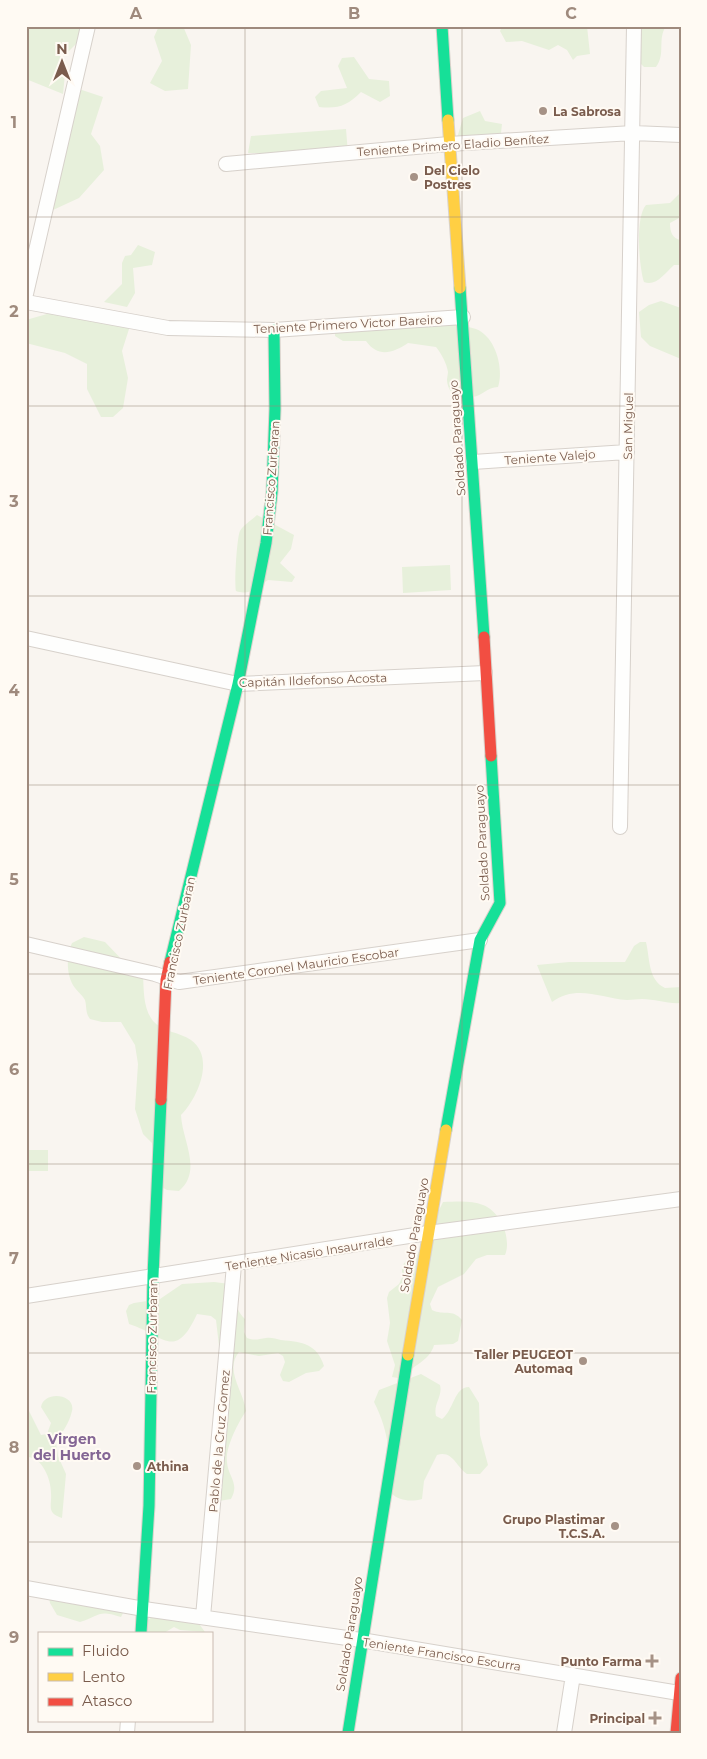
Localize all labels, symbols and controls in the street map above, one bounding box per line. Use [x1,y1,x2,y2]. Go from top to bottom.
text: A [129,4,143,23]
text: B [348,4,360,23]
text: C [565,4,577,23]
north arrow [38,38,88,88]
text: N [56,40,68,58]
place label: La Sabrosa [553,104,621,119]
marker: La Sabrosa [537,105,549,117]
text: 1 [11,113,17,132]
street label: Teniente Primero Eladio Benítez [356,131,550,159]
place label: Del Cielo Postres [424,163,480,192]
marker: Del Cielo Postres [408,171,420,183]
text: 2 [9,302,19,321]
street label: Teniente Primero Victor Bareiro [253,312,443,336]
street label: Soldado Paraguayo [445,380,469,496]
street label: San Miguel [620,392,636,460]
street label: Francisco Zurbaran [259,420,283,536]
street label: Teniente Valejo [504,446,596,468]
text: 3 [8,492,19,511]
street label: Capitán Ildefonso Acosta [239,670,387,690]
text: 4 [8,681,20,700]
street label: Soldado Paraguayo [471,785,493,901]
text: 5 [9,870,19,889]
street label: Francisco Zurbaran [160,875,198,991]
street label: Teniente Coronel Mauricio Escobar [192,944,400,988]
text: 6 [9,1060,19,1079]
street label: Soldado Paraguayo [397,1177,431,1293]
street label: Teniente Nicasio Insaurralde [224,1232,394,1274]
text: 7 [9,1249,19,1268]
street label: Francisco Zurbaran [143,1278,161,1394]
place label: Taller PEUGEOT Automaq [474,1347,574,1376]
marker: Taller PEUGEOT Automaq [577,1355,589,1367]
street label: Pablo de la Cruz Gomez [205,1369,233,1513]
district label: Virgen del Huerto [33,1430,111,1464]
text: 8 [9,1438,19,1457]
place label: Athina [146,1459,189,1474]
marker: Athina [131,1460,143,1472]
place label: Grupo Plastimar T.C.S.A. [503,1512,605,1541]
marker: Grupo Plastimar T.C.S.A. [609,1520,621,1532]
street label: Soldado Paraguayo [333,1576,365,1692]
text: 9 [9,1628,19,1647]
legend [38,1632,212,1722]
street label: Teniente Francisco Escurra [362,1634,522,1674]
text: Fluido [82,1641,129,1660]
place label: Punto Farma [560,1654,642,1669]
marker: Punto Farma [646,1655,658,1667]
text: Lento [82,1667,125,1686]
text: Atasco [82,1691,132,1710]
place label: Principal [589,1711,645,1726]
marker: Principal [649,1712,661,1724]

